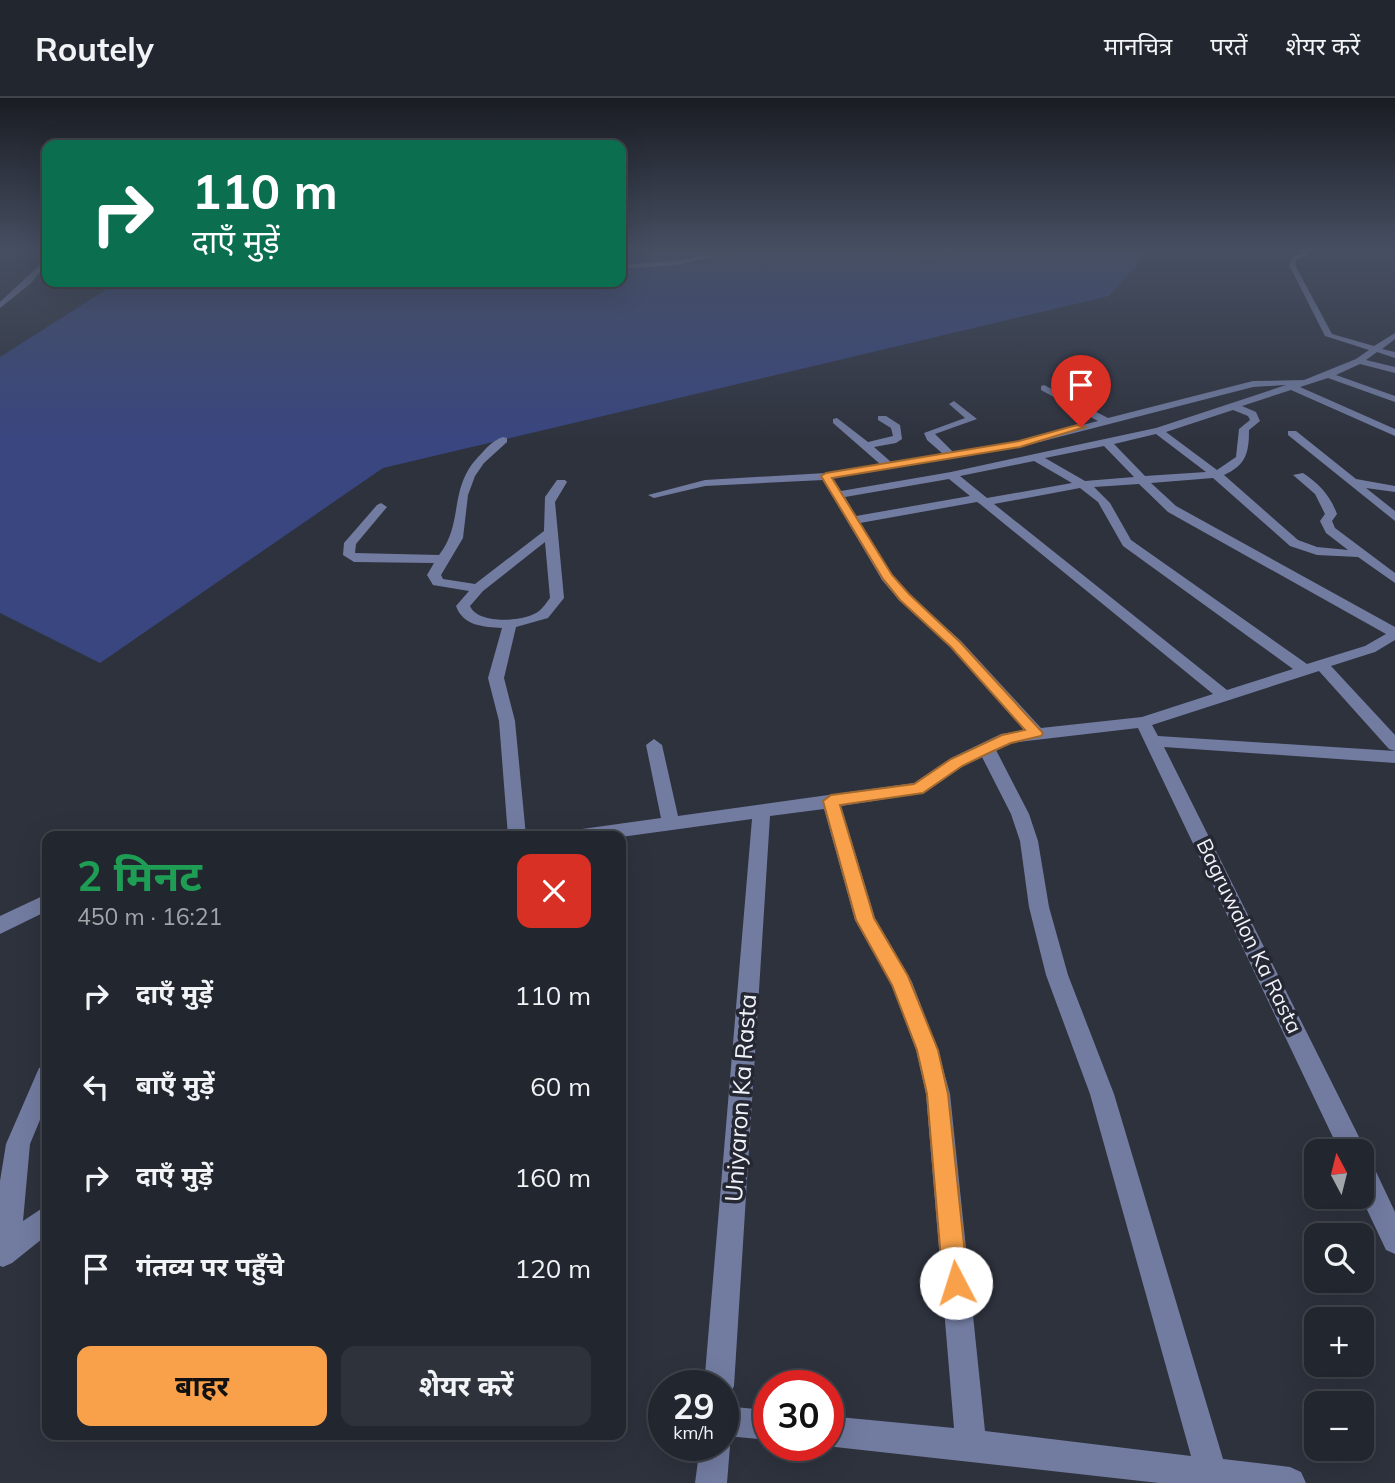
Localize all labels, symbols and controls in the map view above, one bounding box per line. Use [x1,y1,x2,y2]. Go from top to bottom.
text: Routely [35,28,154,69]
text: मानचित्र [1104,31,1172,61]
text: परतें [1210,31,1247,61]
text: शेयर करें [1285,31,1360,61]
text: 110 m [192,160,338,221]
icon: right [77,168,168,259]
text: दाएँ मुड़ें [192,221,280,261]
pin [1051,355,1111,427]
icon: arrive [1062,366,1100,404]
street label: Bagruwalon Ka Rasta [1191,834,1308,1037]
text: 2 मिनट [77,849,202,902]
button: close [517,854,591,928]
text: 450 m · 16:21 [77,902,222,931]
icon: right [77,977,115,1015]
text: दाएँ मुड़ें [136,977,213,1010]
text: 110 m [515,979,591,1012]
street label: Uniyaron Ka Rasta [718,993,762,1203]
icon: left [77,1068,115,1106]
text: बाएँ मुड़ें [136,1068,214,1101]
text: 60 m [530,1070,591,1103]
north arrow [1304,1139,1374,1209]
map controls [1304,1139,1374,1461]
icon: right [77,1159,115,1197]
text: दाएँ मुड़ें [136,1159,213,1192]
text: 160 m [515,1161,591,1194]
button: search [1304,1223,1374,1293]
position arrow [919,1246,993,1320]
icon: arrive [77,1250,115,1288]
text: गंतव्य पर पहुँचे [136,1250,284,1283]
text: 120 m [515,1252,591,1285]
button: + [1304,1307,1374,1377]
button: बाहर [77,1346,327,1426]
button: शेयर करें [341,1346,591,1426]
speed limit sign: 30 [753,1370,844,1461]
text: 29 [672,1384,715,1428]
button: − [1304,1391,1374,1461]
text: km/h [673,1421,714,1444]

